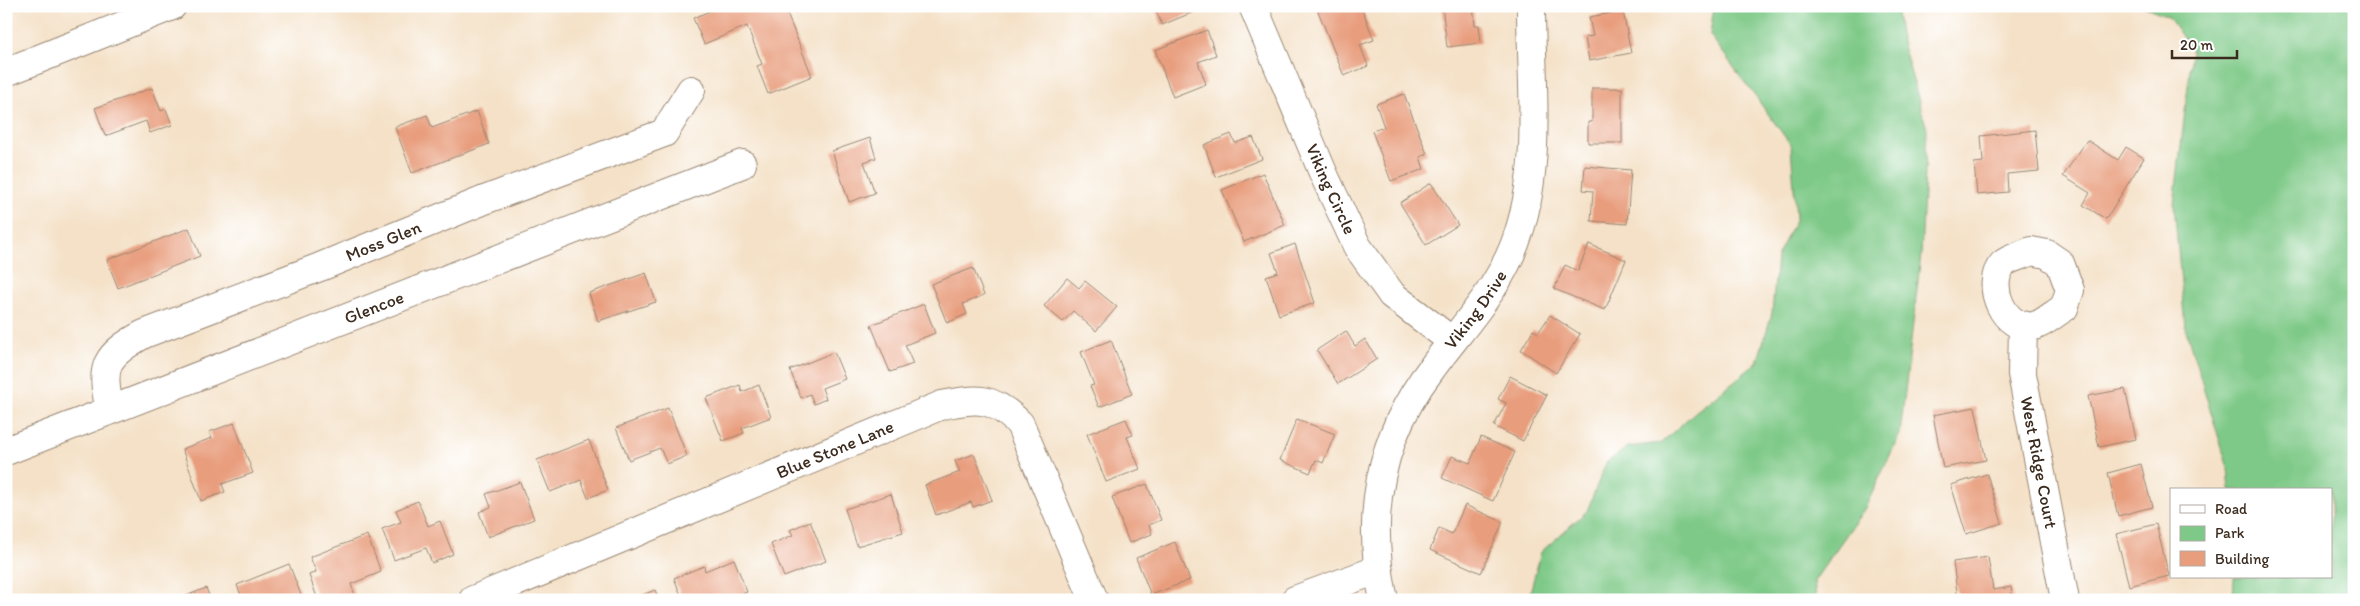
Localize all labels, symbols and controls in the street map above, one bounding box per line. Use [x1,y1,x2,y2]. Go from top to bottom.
scale bar [2172,28,2238,60]
text: 20 m [2180,36,2214,54]
street label: Viking Circle [1301,140,1361,238]
street label: Moss Glen [342,216,424,266]
street label: Viking Drive [1439,266,1512,354]
street label: Glencoe [341,286,407,329]
street label: West Ridge Court [2015,395,2062,530]
street label: Blue Stone Lane [773,415,897,484]
legend [2170,488,2332,578]
text: Road [2215,500,2248,518]
text: Park [2215,524,2245,542]
text: Building [2215,550,2269,568]

